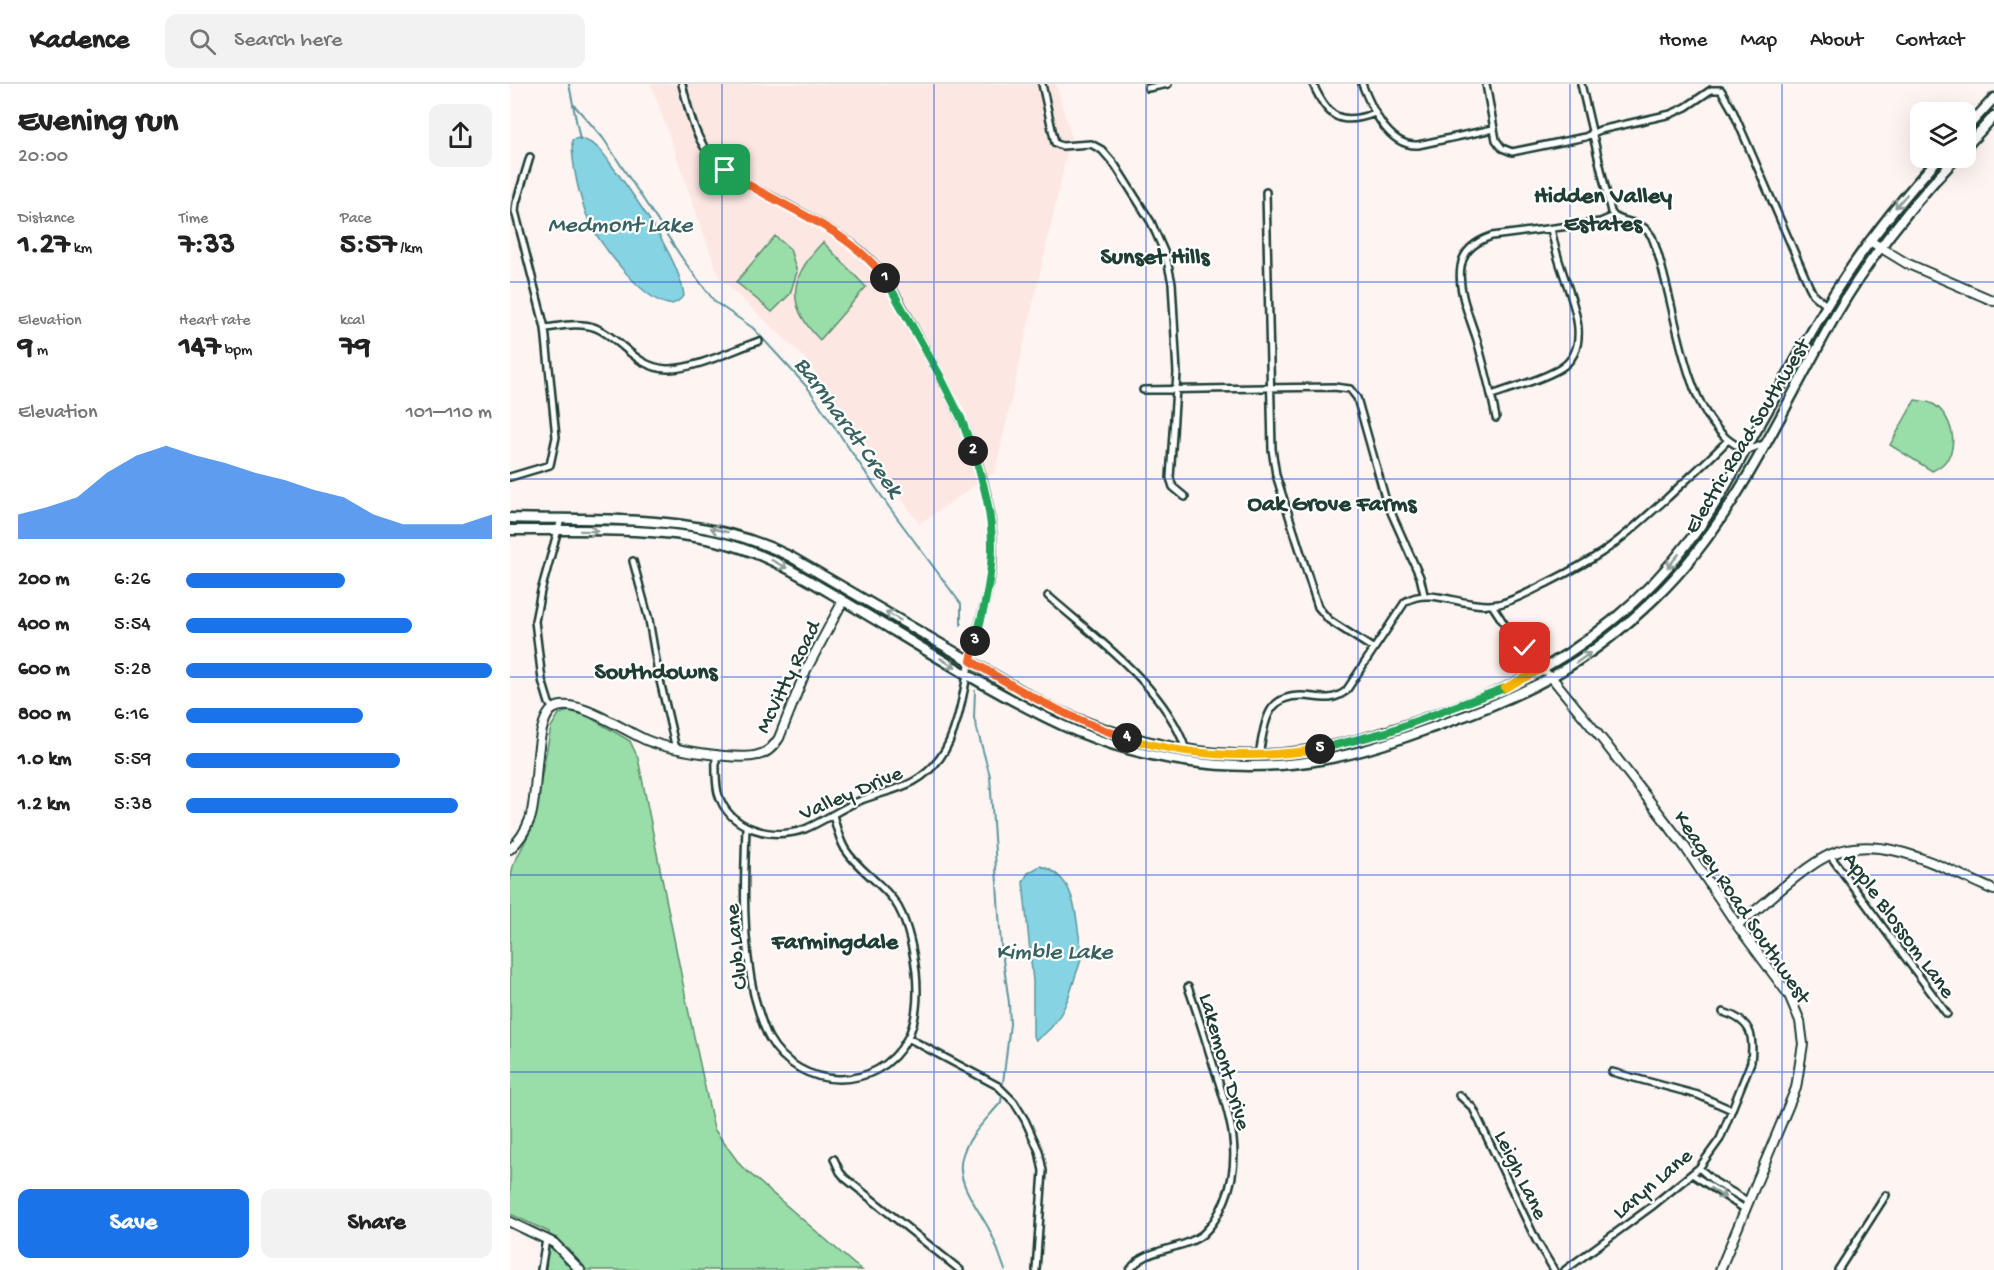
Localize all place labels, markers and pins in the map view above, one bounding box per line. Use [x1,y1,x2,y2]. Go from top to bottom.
pin [699,144,750,195]
pin: 1 [870,263,900,293]
pin: 2 [958,436,988,466]
pin [1499,622,1550,673]
pin: 3 [960,626,990,656]
pin: 4 [1112,723,1142,753]
pin: 5 [1305,734,1335,764]

